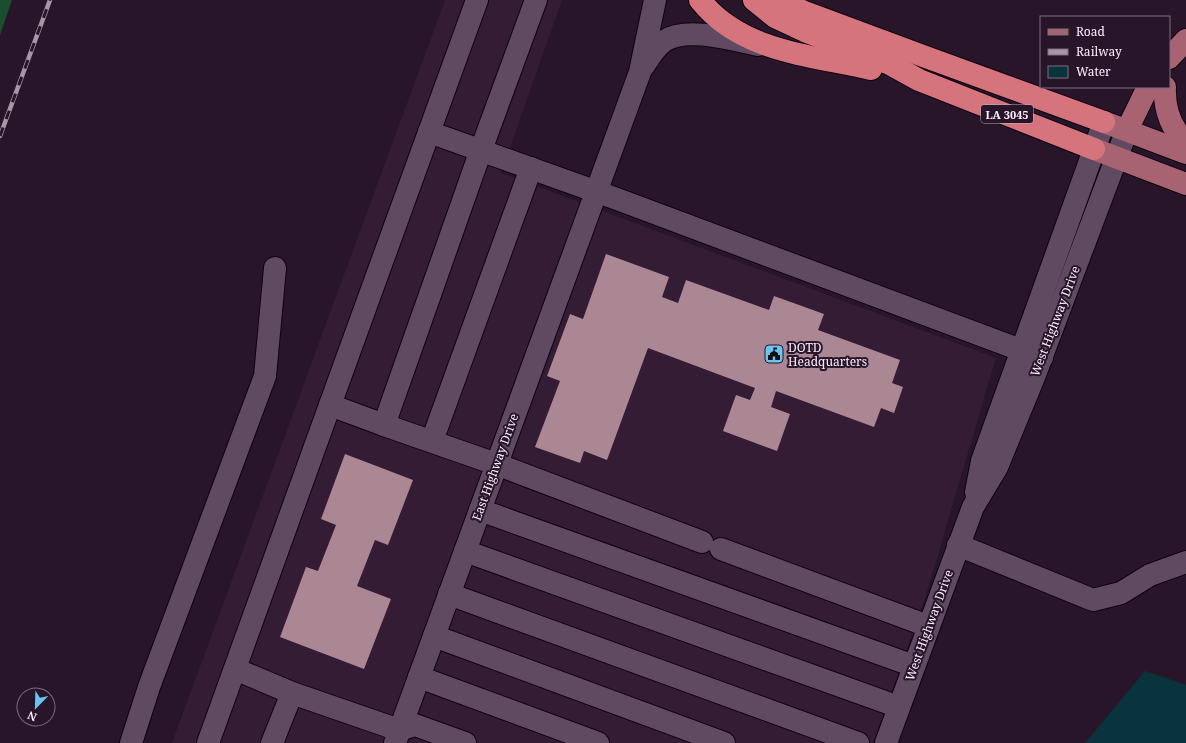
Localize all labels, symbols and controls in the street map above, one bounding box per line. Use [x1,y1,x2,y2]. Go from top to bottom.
legend [1040,16,1170,88]
text: Road [1076,23,1106,40]
text: Railway [1076,43,1122,60]
text: Water [1076,63,1111,80]
road number: LA 3045 [981,105,1033,123]
street label: West Highway Drive [1026,263,1084,379]
place label: DOTD Headquarters [788,339,867,370]
public building icon: DOTD Headquarters [763,343,785,365]
street label: East Highway Drive [468,411,522,523]
street label: West Highway Drive [901,567,957,683]
north arrow [16,687,56,727]
text: N [25,708,39,725]

